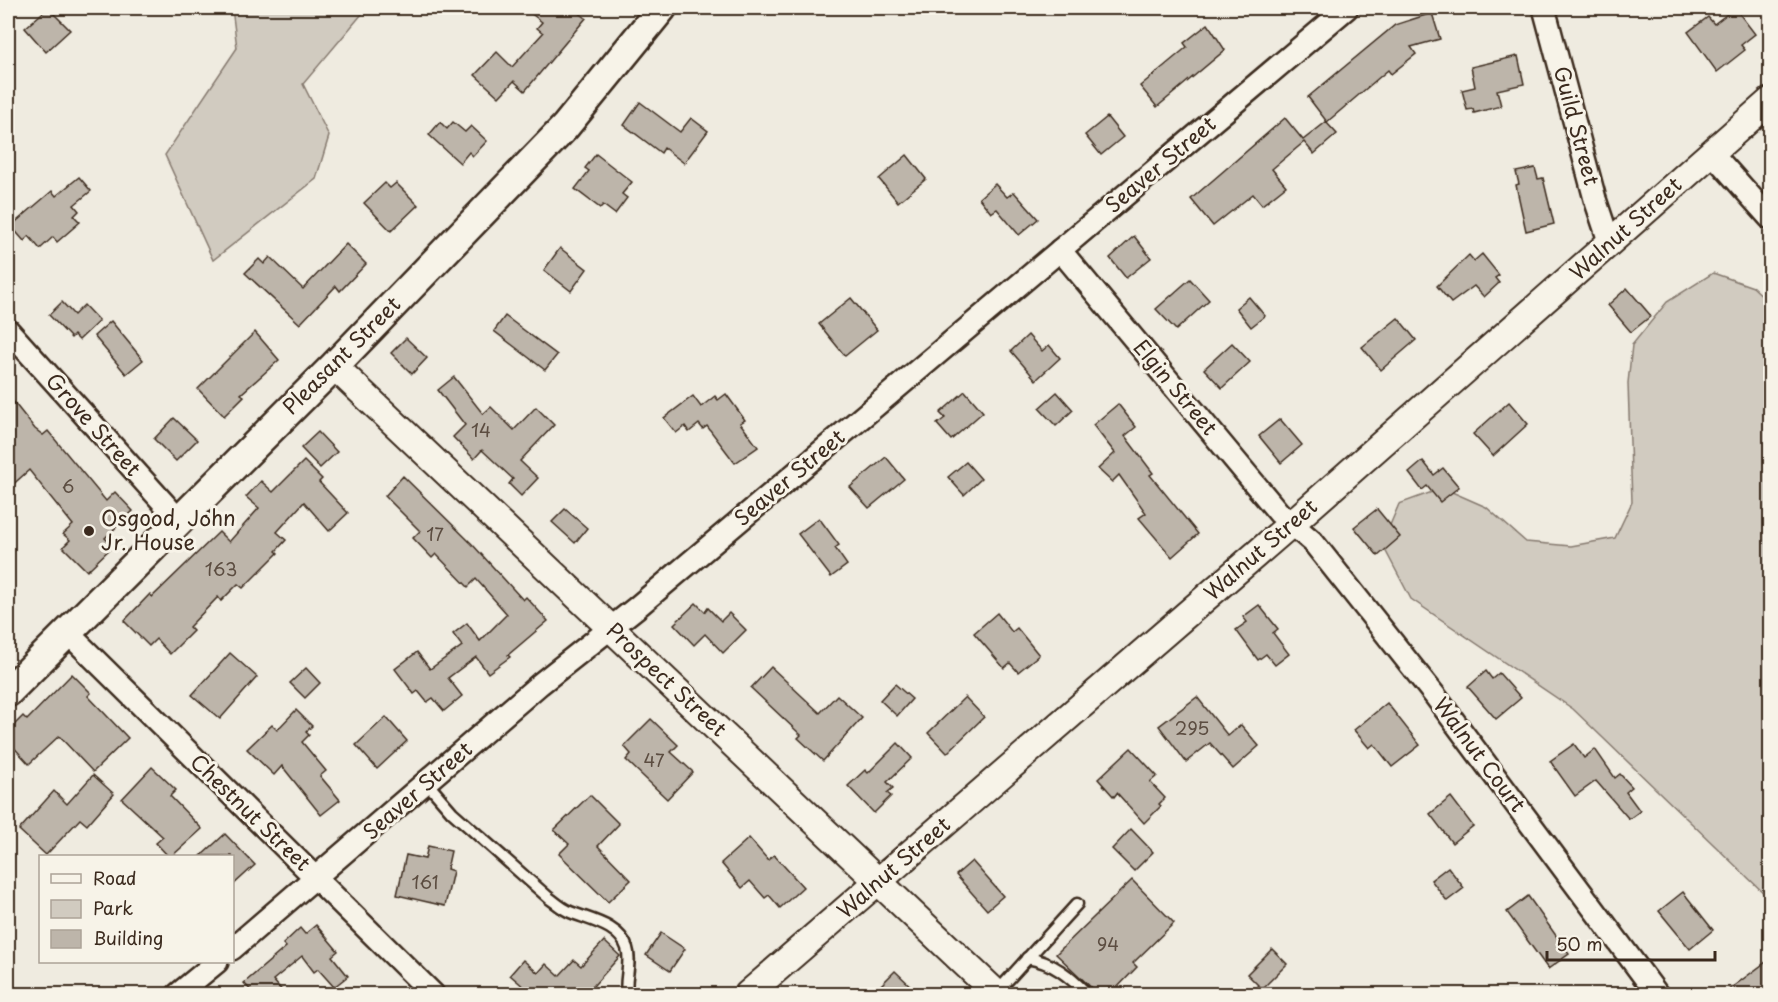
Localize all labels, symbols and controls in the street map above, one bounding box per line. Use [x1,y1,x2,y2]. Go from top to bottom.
street label: Guild Street [1547,62,1609,189]
street label: Seaver Street [1097,107,1222,219]
street label: Walnut Street [1561,168,1688,287]
street label: Pleasant Street [274,288,407,421]
street label: Elgin Street [1127,332,1226,442]
street label: Grove Street [39,365,150,482]
house number: 14 [471,416,491,443]
street label: Seaver Street [726,420,851,532]
house number: 6 [62,472,74,499]
street label: Walnut Street [1196,490,1324,607]
place label: Osgood, John Jr. House [101,501,236,557]
house number: 17 [426,520,444,547]
marker: Osgood, John Jr. House [82,524,96,538]
house number: 163 [205,555,237,582]
street label: Prospect Street [600,614,735,743]
street label: Walnut Court [1427,690,1535,818]
house number: 295 [1175,714,1209,741]
street label: Seaver Street [355,733,479,846]
street label: Chestnut Street [184,746,319,878]
house number: 47 [643,746,665,773]
street label: Walnut Street [829,808,957,925]
legend [39,855,234,963]
text: Road [93,864,137,891]
house number: 161 [412,868,438,895]
text: Park [93,894,133,921]
text: Building [93,924,163,951]
scale bar [1547,924,1715,962]
house number: 94 [1097,930,1119,957]
text: 50 m [1556,930,1603,957]

